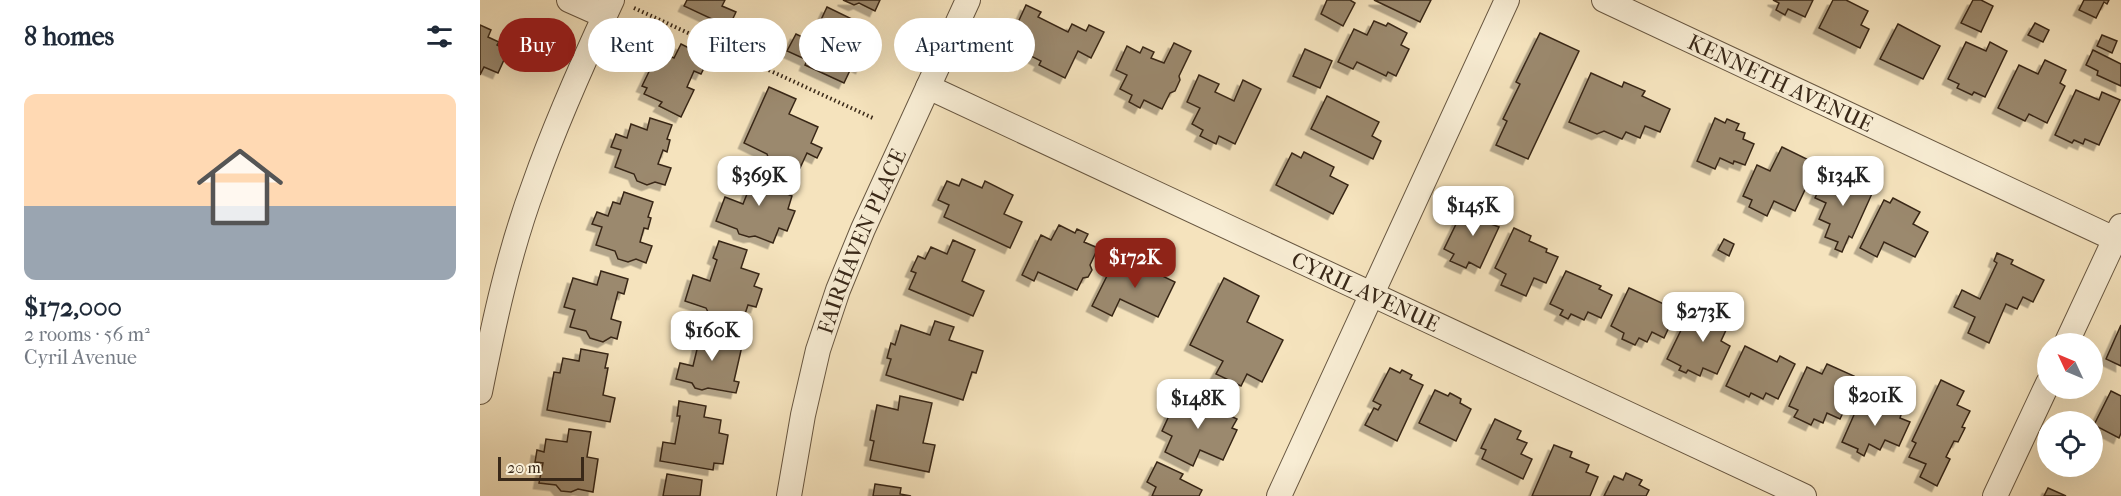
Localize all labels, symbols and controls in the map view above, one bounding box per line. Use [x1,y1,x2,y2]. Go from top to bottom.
chip: Buy [498,18,576,72]
chip: Rent [588,18,675,72]
chip: Filters [687,18,787,72]
chip: New [799,18,882,72]
chip: Apartment [894,18,1035,72]
icon: filters [423,20,456,53]
text: 8 homes [24,21,114,52]
street label: KENNETH AVENUE [1684,29,1877,138]
icon: home [186,133,294,241]
street label: FAIRHAVEN PLACE [812,145,912,338]
pin: $369K [717,156,801,207]
pin: $134K [1801,156,1885,207]
text: $369K [731,164,787,187]
text: $134K [1817,164,1869,187]
pin: $145K [1431,186,1515,237]
text: $145K [1447,194,1499,217]
pin: $172K [1093,238,1177,289]
text: $172K [1109,246,1161,269]
street label: CYRIL AVENUE [1287,247,1443,338]
text: $172,000 [24,292,122,323]
pin: $273K [1661,292,1745,343]
text: $273K [1676,300,1730,323]
pin: $160K [670,311,754,362]
text: $160K [685,319,739,342]
text: 2 rooms · 56 m² [24,323,150,346]
north arrow [2037,333,2103,399]
map controls [2037,333,2103,477]
text: Cyril Avenue [24,346,137,369]
pin: $201K [1833,376,1917,427]
pin: $148K [1156,379,1240,430]
text: $201K [1848,384,1902,407]
text: $148K [1171,387,1225,410]
button: locate [2037,411,2103,477]
scale bar [498,454,584,482]
text: 20 m [507,458,541,477]

